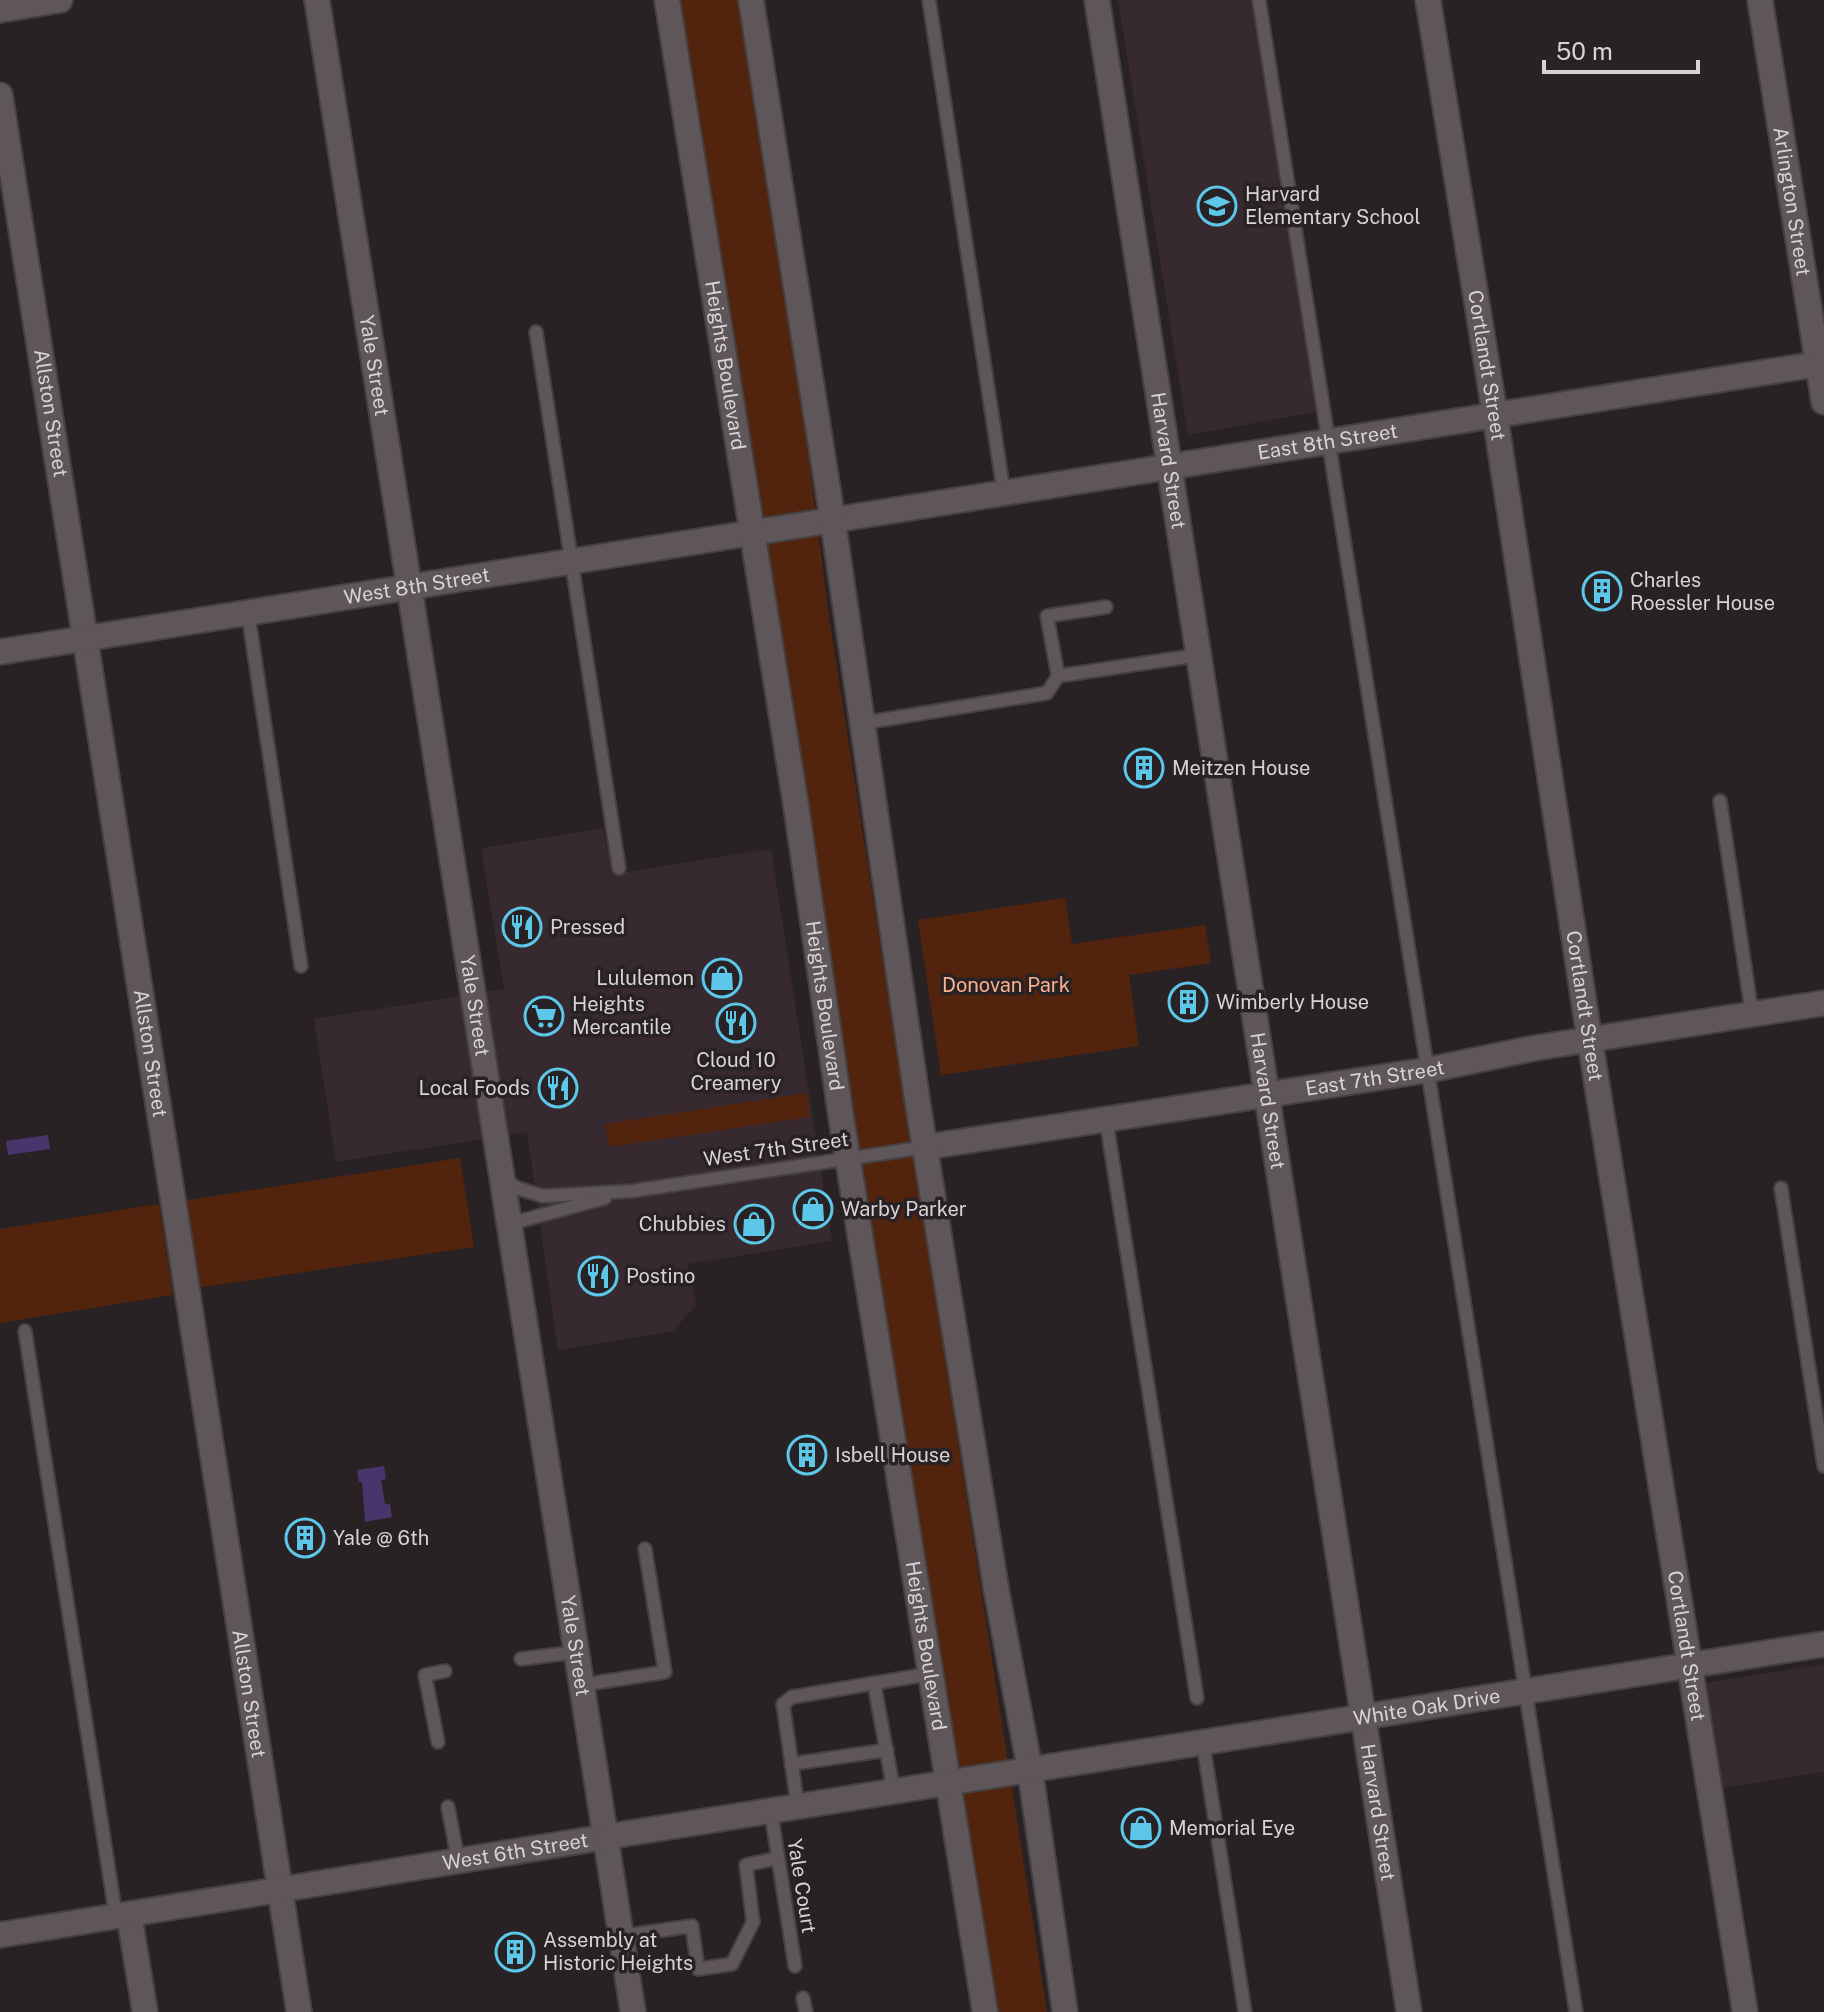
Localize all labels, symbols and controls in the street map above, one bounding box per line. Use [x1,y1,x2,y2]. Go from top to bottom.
scale bar [1544,24,1698,74]
text: 50 m [1556,37,1613,65]
street label: Arlington Street [1768,125,1816,278]
place label: Harvard Elementary School [1245,182,1420,229]
school or university icon: Harvard Elementary School [1196,185,1238,227]
street label: Heights Boulevard [700,279,751,452]
street label: Cortlandt Street [1463,288,1511,442]
street label: Yale Street [355,313,394,418]
street label: Allston Street [29,347,73,479]
street label: Harvard Street [1146,390,1191,531]
street label: East 8th Street [1256,419,1399,465]
street label: West 8th Street [342,563,492,609]
place label: Charles Roessler House [1630,568,1775,615]
building icon: Charles Roessler House [1581,570,1623,612]
building icon: Meitzen House [1123,747,1165,789]
place label: Meitzen House [1172,756,1310,780]
restaurant icon: Pressed [501,906,543,948]
place label: Pressed [550,915,625,939]
street label: Heights Boulevard [801,919,849,1092]
street label: Cortlandt Street [1561,929,1608,1083]
street label: Yale Street [455,953,495,1058]
shop icon: Lululemon [701,957,743,999]
place label: Lululemon [596,966,694,990]
park label: Donovan Park [942,973,1070,997]
building icon: Wimberly House [1167,981,1209,1023]
street label: Allston Street [129,987,172,1119]
place label: Wimberly House [1216,990,1369,1014]
place label: Heights Mercantile [572,992,671,1039]
supermarket icon: Heights Mercantile [523,995,565,1037]
restaurant icon: Cloud 10 Creamery [715,1002,757,1044]
street label: Harvard Street [1245,1031,1290,1171]
place label: Cloud 10 Creamery [690,1048,782,1095]
street label: East 7th Street [1304,1055,1446,1101]
restaurant icon: Local Foods [537,1067,579,1109]
place label: Local Foods [419,1076,530,1100]
street label: West 7th Street [702,1127,850,1171]
shop icon: Warby Parker [792,1188,834,1230]
place label: Warby Parker [841,1197,967,1221]
shop icon: Chubbies [733,1203,775,1245]
place label: Chubbies [639,1212,726,1236]
restaurant icon: Postino [577,1255,619,1297]
place label: Postino [626,1264,695,1288]
building icon: Isbell House [786,1434,828,1476]
place label: Isbell House [835,1443,950,1467]
building icon: Yale @ 6th [284,1517,326,1559]
place label: Yale @ 6th [333,1526,429,1550]
street label: Heights Boulevard [901,1559,952,1732]
street label: Cortlandt Street [1663,1569,1710,1723]
street label: Yale Street [556,1594,595,1698]
street label: Allston Street [227,1628,271,1759]
street label: White Oak Drive [1351,1683,1502,1730]
street label: Harvard Street [1356,1742,1400,1883]
shop icon: Memorial Eye [1120,1807,1162,1849]
place label: Memorial Eye [1169,1816,1295,1840]
street label: West 6th Street [441,1828,590,1875]
street label: Yale Court [783,1837,821,1935]
place label: Assembly at Historic Heights [543,1928,693,1975]
building icon: Assembly at Historic Heights [494,1931,536,1973]

